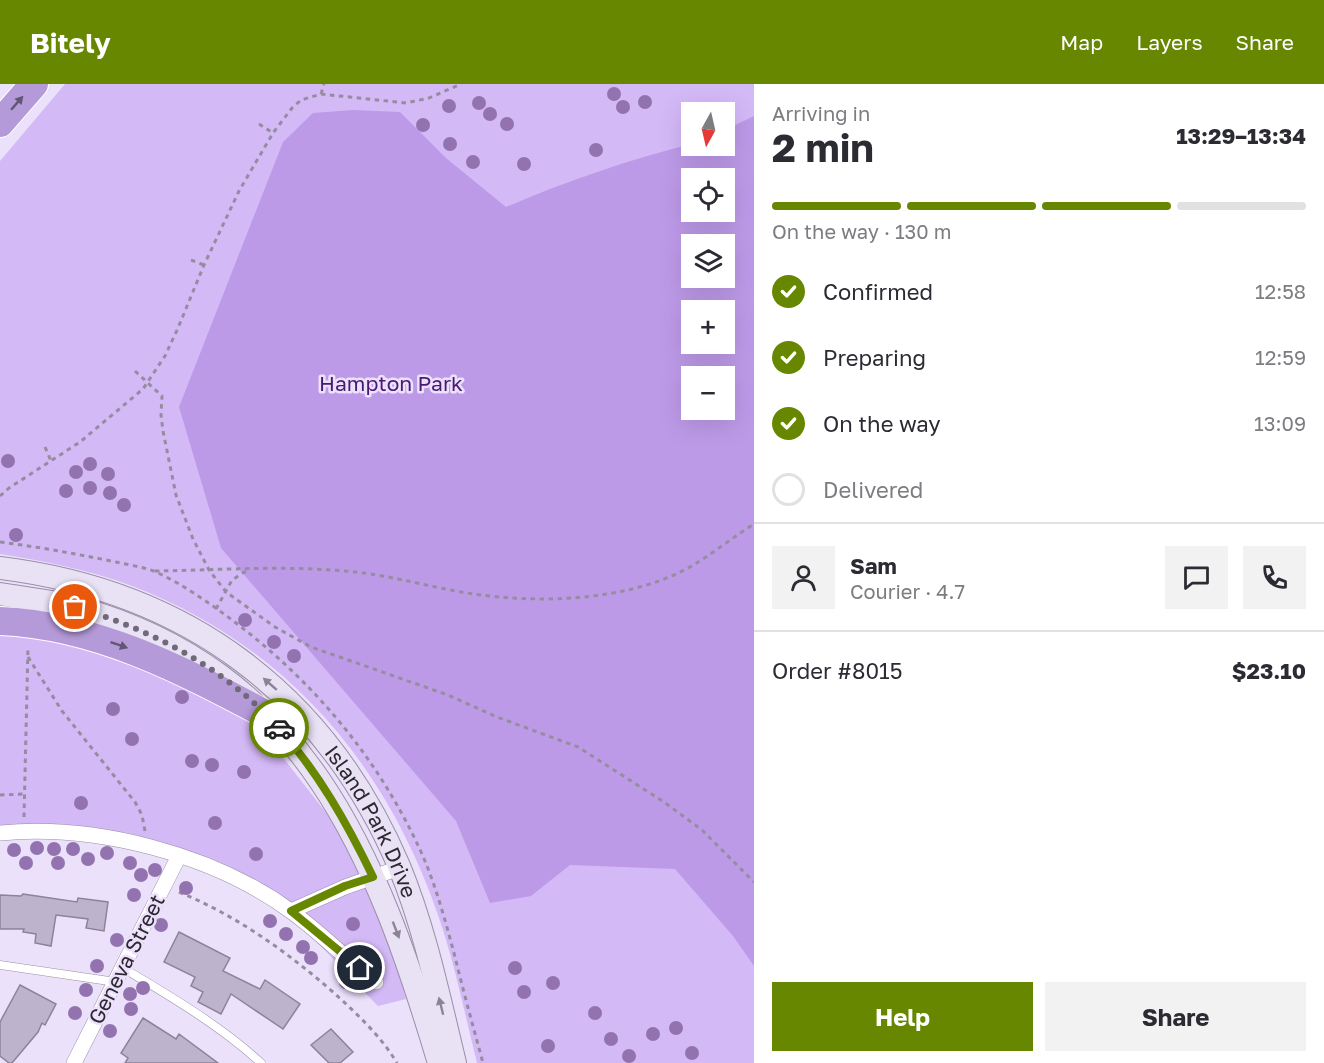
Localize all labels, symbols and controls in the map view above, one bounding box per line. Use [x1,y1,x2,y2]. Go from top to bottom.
text: Bitely [30,26,111,59]
text: Map [1060,29,1103,55]
text: Layers [1136,29,1203,55]
text: Share [1236,29,1294,55]
one-way arrow [10,96,24,111]
text: Arriving in [772,101,870,125]
north arrow [681,102,735,156]
map controls [681,102,735,420]
text: 13:29–13:34 [1176,122,1306,149]
text: 2 min [772,124,874,171]
button: locate [681,168,735,222]
text: On the way · 130 m [772,219,951,243]
button: layers [681,234,735,288]
icon: check [772,275,805,308]
text: Confirmed [823,278,933,305]
text: 12:58 [1255,279,1306,303]
button: + [681,300,735,354]
icon: check [772,341,805,374]
text: Preparing [823,344,926,371]
text: 12:59 [1255,345,1306,369]
button: − [681,366,735,420]
park label: Hampton Park [319,370,463,396]
icon: check [772,407,805,440]
text: On the way [823,410,941,437]
text: 13:09 [1254,411,1306,435]
text: Delivered [823,476,923,503]
button: person [772,546,835,609]
button: chat [1165,546,1228,609]
button: phone [1243,546,1306,609]
text: Sam [850,552,897,579]
text: Courier · 4.7 [850,579,965,603]
pin [49,581,100,632]
icon: bag [58,590,91,623]
one-way arrow [110,640,128,650]
text: Order #8015 [772,657,902,684]
text: $23.10 [1232,657,1306,684]
one-way arrow [263,678,278,691]
courier [249,698,309,758]
icon: car [263,712,296,745]
street label: Island Park Drive [320,740,423,901]
street label: Geneva Street [82,890,170,1028]
one-way arrow [391,922,401,940]
pin [334,942,385,993]
icon: home [343,951,376,984]
button: Help [772,982,1033,1051]
button: Share [1045,982,1306,1051]
one-way arrow [435,997,445,1015]

